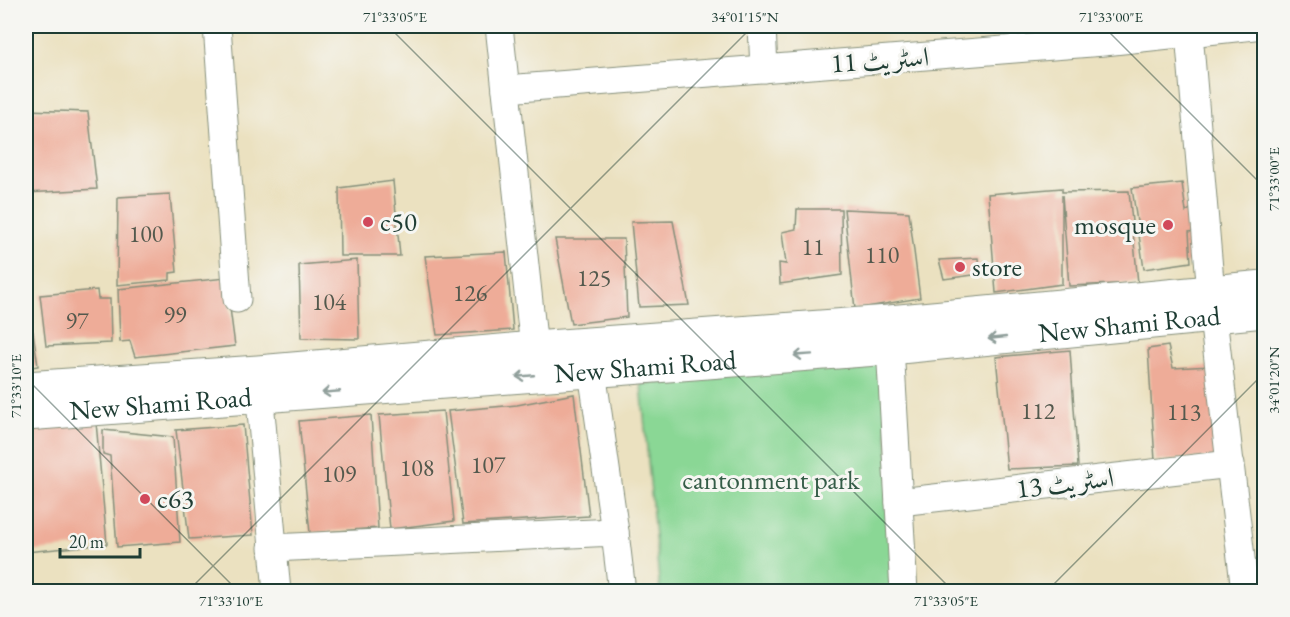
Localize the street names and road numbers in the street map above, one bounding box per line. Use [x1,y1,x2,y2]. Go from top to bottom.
street label: اسٹریٹ 11 [830,39,930,80]
street label: New Shami Road [1037,297,1222,350]
street label: New Shami Road [553,342,738,391]
street label: New Shami Road [68,379,253,428]
street label: اسٹریٹ 13 [1014,459,1116,506]

